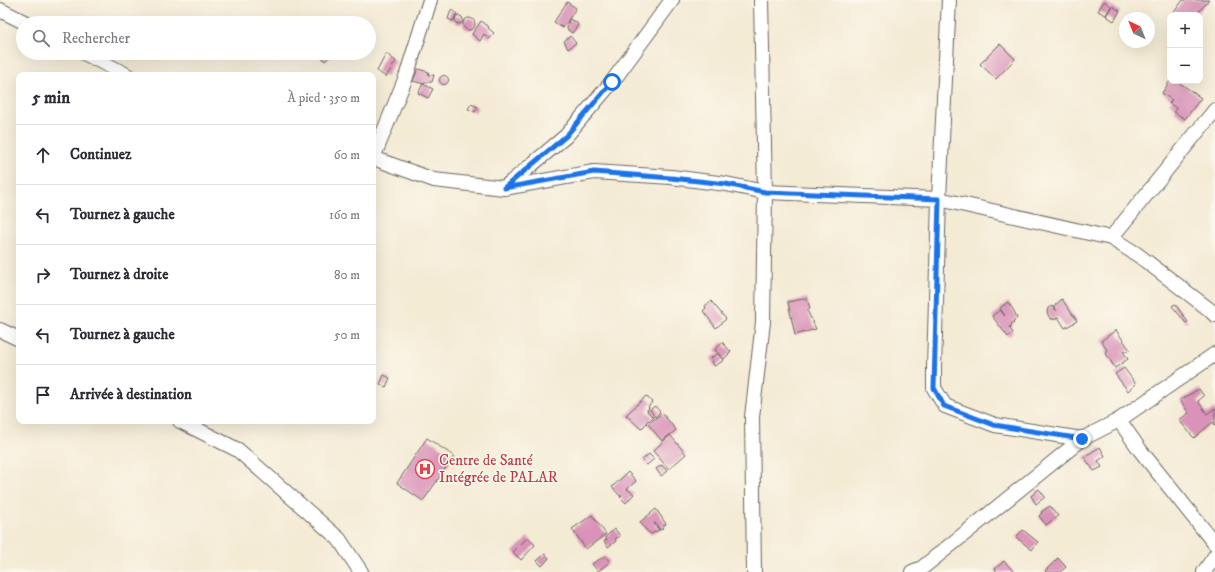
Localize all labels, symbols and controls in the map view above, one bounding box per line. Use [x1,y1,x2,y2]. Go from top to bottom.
north arrow [1119,12,1155,48]
map controls [1167,12,1203,84]
button: + [1167,12,1203,48]
search box [16,16,376,60]
icon: search [30,27,52,49]
text: Rechercher [62,29,130,48]
button: − [1167,48,1203,84]
route start [603,73,621,91]
text: 5 min [32,87,70,109]
text: À pied · 350 m [288,90,360,106]
icon: ahead [32,144,54,166]
text: Continuez [70,145,131,164]
text: 60 m [334,147,360,163]
icon: left [32,204,54,226]
text: Tournez à gauche [70,205,175,224]
text: 160 m [329,207,360,223]
icon: right [32,264,54,286]
text: Tournez à droite [70,265,168,284]
text: 80 m [334,267,360,283]
icon: left [32,324,54,346]
text: Tournez à gauche [70,325,175,344]
text: 50 m [334,327,360,343]
icon: arrive [32,384,54,406]
text: Arrivée à destination [70,385,192,404]
route end [1073,430,1091,448]
place label: Centre de Santé Intégrée de PALAR [439,451,558,487]
hospital icon: Centre de Santé Intégrée de PALAR [414,458,436,480]

